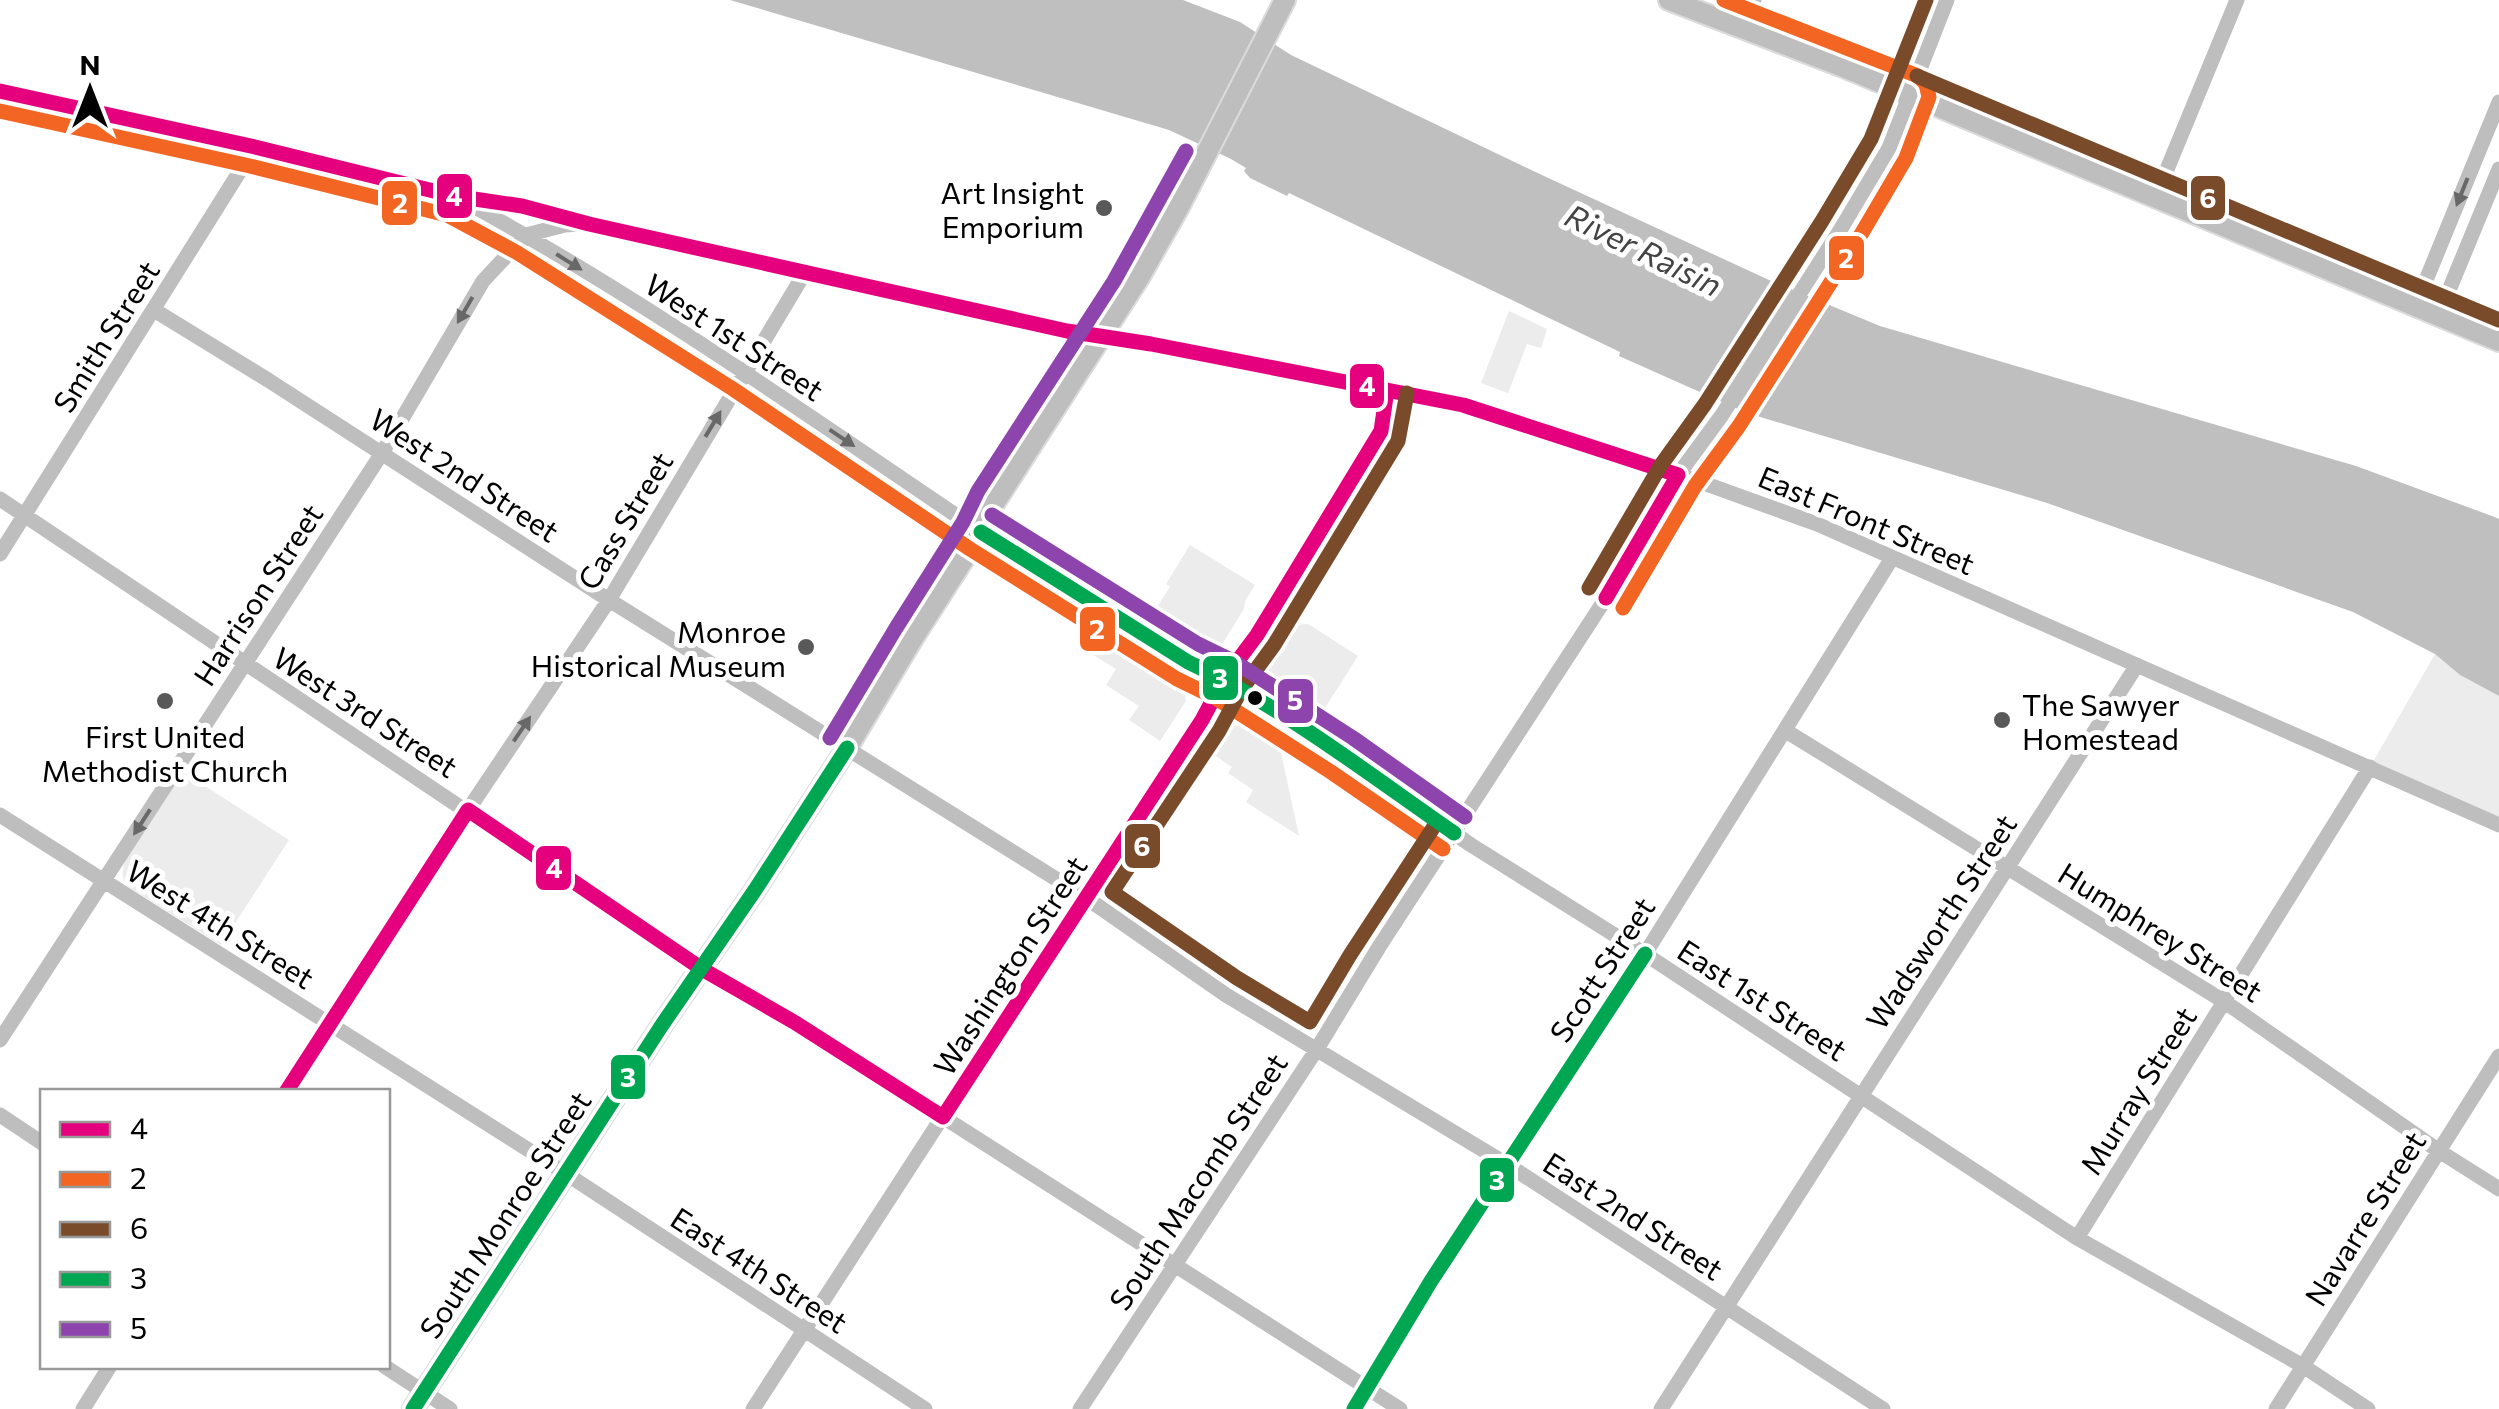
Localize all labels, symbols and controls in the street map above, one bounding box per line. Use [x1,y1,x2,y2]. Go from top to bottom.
north arrow [40,40,140,140]
text: N [80,47,101,81]
line badge: 4 [435,172,474,220]
place label: Art Insight Emporium [941,173,1084,244]
line badge: 6 [2189,174,2227,222]
one-way arrow [2454,177,2470,207]
text: 4 [445,178,463,212]
line badge: 2 [380,179,419,227]
text: 6 [2199,180,2217,214]
text: 2 [392,185,408,219]
water label: River Raisin [1559,194,1729,304]
marker: Art Insight Emporium [1093,197,1115,219]
line badge: 2 [1827,234,1866,282]
text: 2 [1838,240,1854,274]
street label: Smith Street [44,253,166,419]
one-way arrow [555,253,583,270]
street label: West 1st Street [639,265,831,407]
one-way arrow [457,296,474,325]
line badge: 4 [1348,362,1386,410]
text: 4 [1358,368,1376,402]
street label: West 2nd Street [364,399,566,549]
one-way arrow [704,410,721,438]
one-way arrow [828,428,856,447]
street label: Cass Street [568,444,680,596]
street label: East Front Street [1753,457,1981,581]
street label: Harrison Street [185,496,329,692]
line badge: 2 [1078,605,1117,653]
text: 2 [1089,611,1105,645]
place label: Monroe Historical Museum [531,612,786,683]
marker: Monroe Historical Museum [795,636,817,658]
street label: West 3rd Street [267,638,465,784]
line badge: 3 [1201,654,1240,702]
text: 3 [1212,660,1228,694]
line badge: 5 [1276,677,1315,725]
text: 5 [1287,682,1303,716]
place label: The Sawyer Homestead [2022,685,2180,756]
unlabelled marker [1245,688,1265,708]
marker: First United Methodist Church [154,690,176,712]
marker: The Sawyer Homestead [1991,709,2013,731]
one-way arrow [513,716,531,743]
place label: First United Methodist Church [42,717,288,788]
street label: Wadsworth Street [1857,807,2023,1035]
one-way arrow [133,808,151,835]
line badge: 6 [1123,822,1162,870]
text: 6 [1133,828,1151,862]
line badge: 4 [534,844,573,892]
street label: Washington Street [924,848,1094,1082]
text: 4 [545,850,563,884]
street label: West 4th Street [120,851,322,995]
street label: Humphrey Street [2052,853,2270,1009]
street label: Scott Street [1540,890,1662,1048]
street label: East 1st Street [1671,931,1855,1067]
street label: Murray Street [2071,999,2203,1181]
street label: South Macomb Street [1100,1046,1294,1316]
line badge: 3 [609,1053,647,1101]
text: 3 [620,1059,636,1093]
street label: South Monroe Street [410,1084,598,1344]
legend [40,1089,390,1369]
text: 4 [130,1108,148,1145]
street label: Navarre Street [2296,1124,2432,1312]
street label: East 2nd Street [1537,1143,1731,1287]
line badge: 3 [1478,1156,1516,1204]
text: 2 [130,1158,147,1195]
text: 3 [1489,1162,1505,1196]
street label: East 4th Street [665,1198,855,1340]
text: 6 [130,1208,148,1245]
text: 3 [130,1258,147,1295]
text: 5 [130,1308,147,1345]

